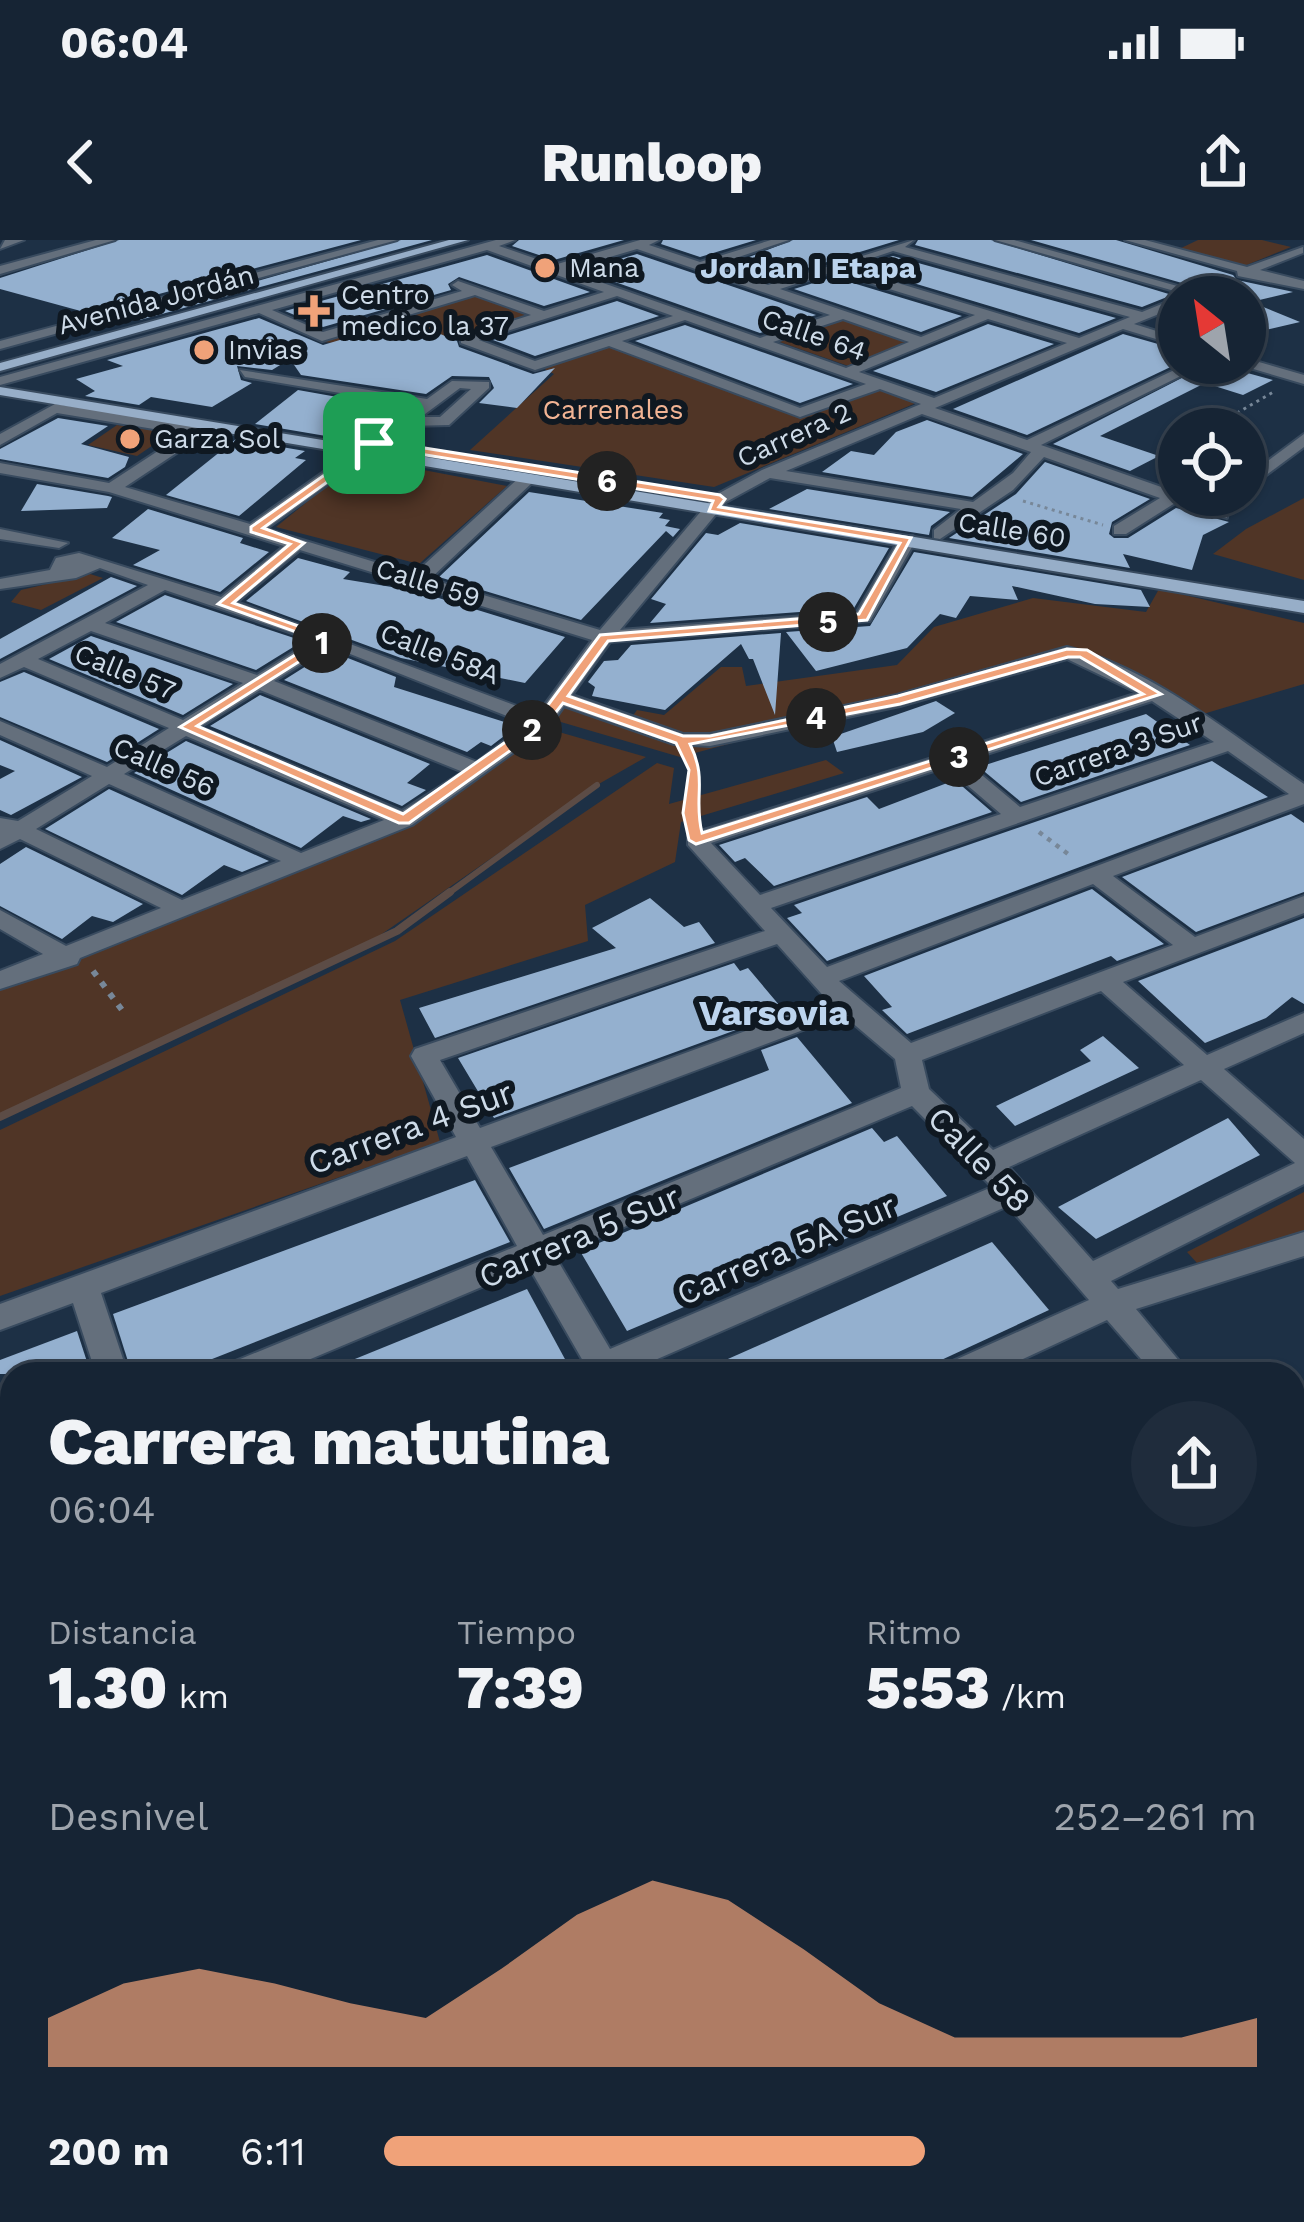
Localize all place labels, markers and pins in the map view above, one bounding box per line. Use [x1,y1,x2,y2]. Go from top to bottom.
place label: Mana [569,252,639,284]
marker: Mana [532,255,558,281]
place label: Centro medico la 37 [341,279,509,342]
marker: Centro medico la 37 [298,295,330,327]
place label: Invias [228,334,303,366]
marker: Invias [191,337,217,363]
pin [323,392,425,494]
place label: Garza Sol [154,423,280,455]
marker: Garza Sol [117,426,143,452]
pin: 6 [577,451,637,511]
pin: 5 [798,592,858,652]
pin: 1 [292,613,352,673]
pin: 4 [786,688,846,748]
pin: 2 [502,700,562,760]
pin: 3 [929,727,989,787]

